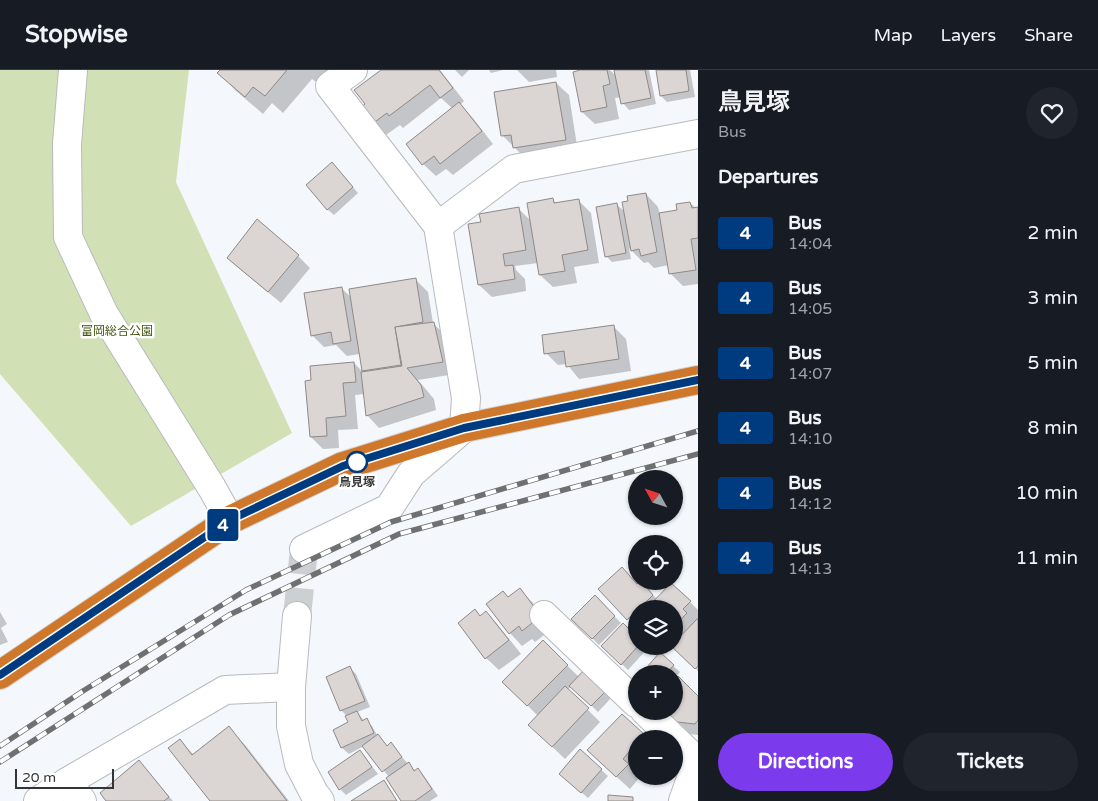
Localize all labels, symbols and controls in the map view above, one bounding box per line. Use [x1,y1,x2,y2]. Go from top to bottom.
text: Stopwise [25,20,128,49]
text: Map [874,24,913,46]
text: Layers [941,24,996,46]
text: Share [1024,24,1073,46]
button: heart [1026,87,1078,139]
text: 鳥見塚 [718,88,790,117]
text: Bus [718,122,746,142]
text: Departures [718,166,818,188]
text: Bus [788,212,822,234]
text: 4 [740,222,751,244]
text: 2 min [1027,222,1078,244]
text: 14:04 [788,234,832,254]
text: Bus [788,277,822,299]
text: 4 [740,287,751,309]
text: 3 min [1027,287,1078,309]
text: 14:05 [788,299,832,319]
park label: 富岡総合公園 [81,324,153,338]
text: Bus [788,342,822,364]
text: 4 [740,352,751,374]
text: 5 min [1027,352,1078,374]
text: 14:07 [788,364,832,384]
text: Bus [788,407,822,429]
text: 4 [740,417,751,439]
text: 8 min [1027,417,1078,439]
text: 14:10 [788,429,832,449]
marker: 鳥見塚 [346,451,368,473]
north arrow [628,470,682,525]
map controls [628,470,683,785]
text: Bus [788,472,822,494]
place label: 鳥見塚 [339,475,375,489]
text: 4 [740,482,751,504]
text: 10 min [1015,482,1078,504]
text: 14:12 [788,494,832,514]
line badge: 4 [207,509,239,541]
text: 4 [217,514,229,536]
button: locate [628,535,683,590]
text: Bus [788,537,822,559]
text: 4 [740,547,751,569]
text: 11 min [1015,547,1078,569]
text: 14:13 [788,559,832,579]
button: layers [628,600,683,655]
button: + [628,665,683,720]
button: − [628,730,683,785]
button: Directions [718,733,893,791]
button: Tickets [903,733,1078,791]
scale bar [15,766,114,789]
text: 20 m [22,769,56,786]

